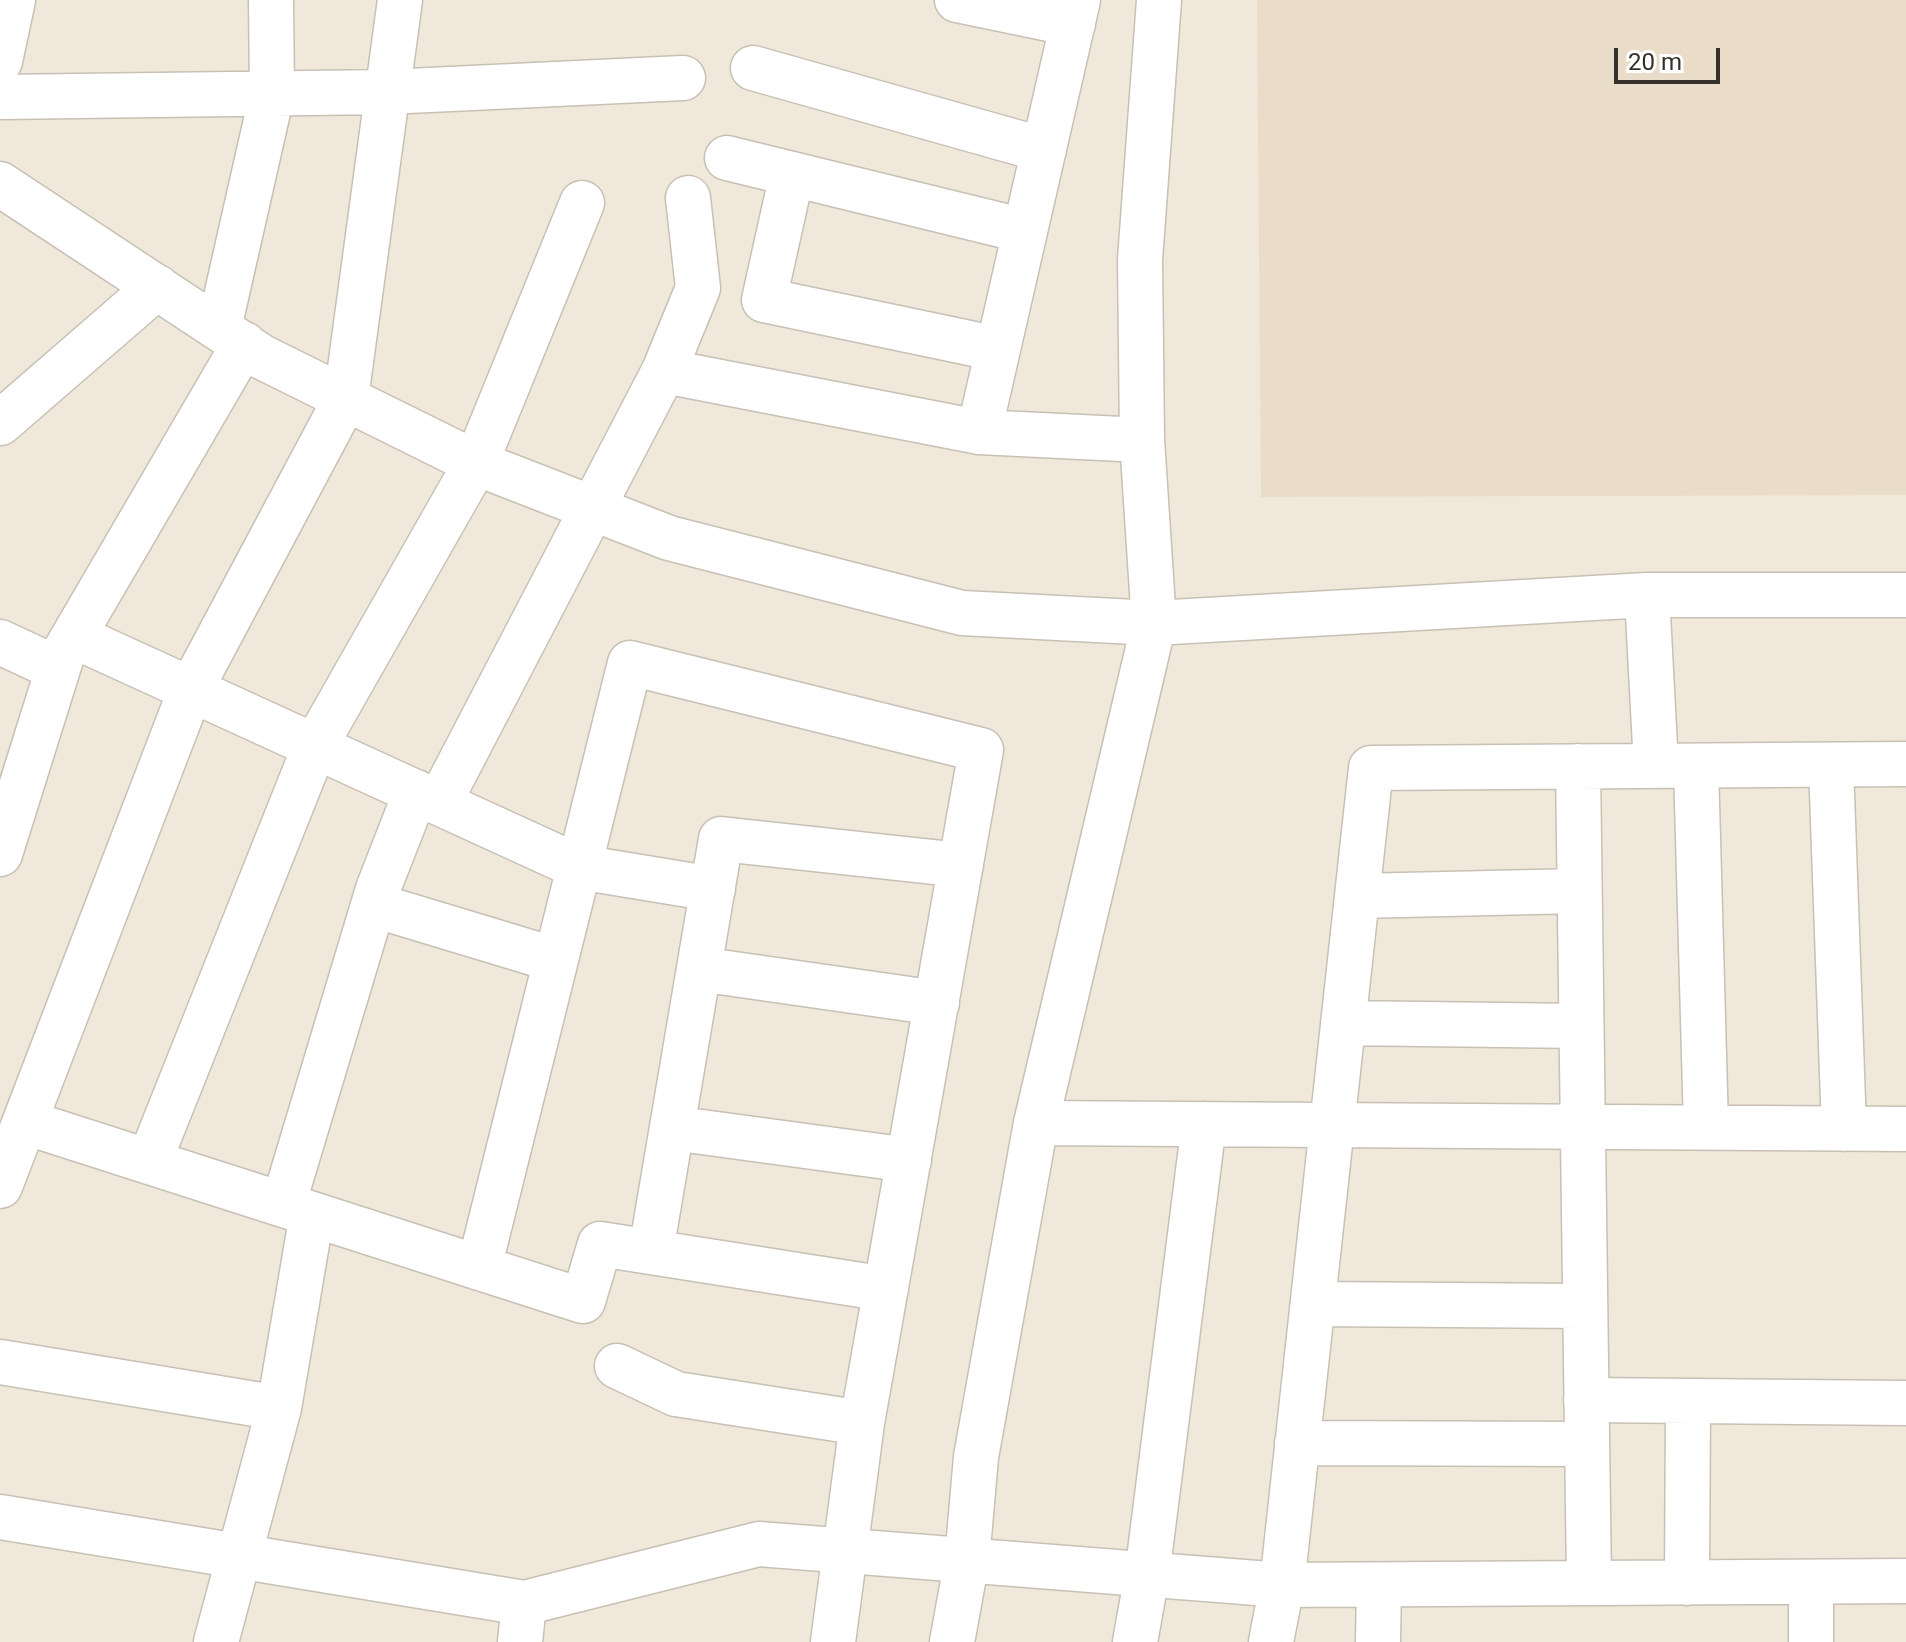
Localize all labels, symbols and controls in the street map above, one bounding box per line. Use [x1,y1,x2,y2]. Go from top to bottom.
scale bar [1618,32,1724,82]
text: 20 m [1628,48,1682,76]

